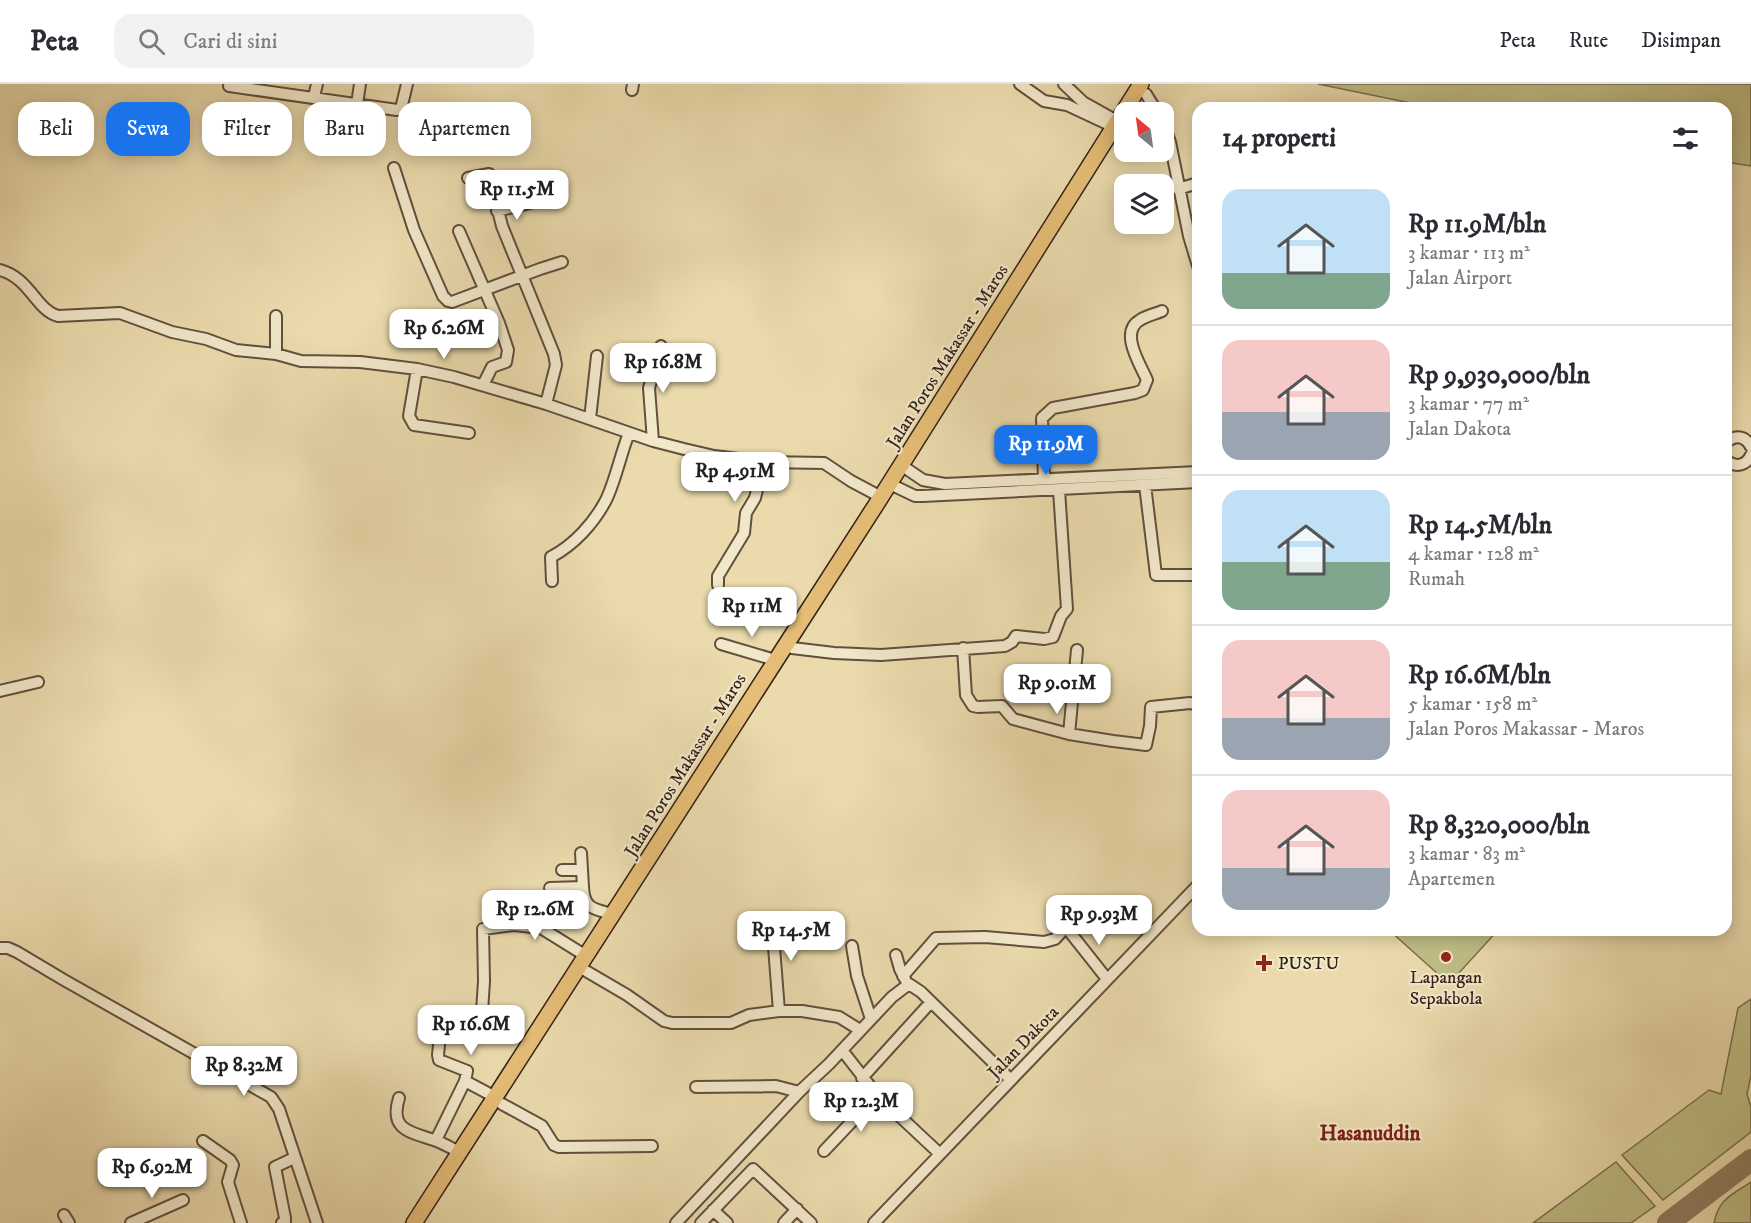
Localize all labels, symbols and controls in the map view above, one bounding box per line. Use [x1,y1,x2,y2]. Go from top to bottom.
search box [114,14,534,68]
text: Peta [30,24,78,59]
icon: search [135,25,168,58]
text: Cari di sini [183,28,277,55]
text: Peta [1500,28,1536,54]
text: Rute [1569,28,1608,54]
text: Disimpan [1641,28,1721,54]
chip: Beli [18,102,94,156]
chip: Sewa [106,102,190,156]
chip: Filter [202,102,292,156]
chip: Baru [304,102,386,156]
chip: Apartemen [398,102,531,156]
north arrow [1114,102,1174,162]
map controls [1114,102,1174,234]
text: 14 properti [1222,122,1336,155]
icon: filters [1669,122,1702,155]
pin: Rp 11.5M [455,170,579,221]
button: layers [1114,174,1174,234]
text: Rp 11.5M [479,177,555,202]
text: Rp 11.9M/bln [1408,208,1546,241]
icon: home [1270,213,1342,285]
text: 3 kamar · 113 m² [1408,241,1530,266]
street label: Jalan Poros Makassar - Maros [881,261,1013,454]
text: Jalan Airport [1408,266,1512,291]
pin: Rp 6.26M [382,309,506,360]
text: Rp 6.26M [403,316,485,341]
pin: Rp 16.8M [601,343,725,394]
text: Rp 16.8M [624,350,702,375]
text: Rp 9,930,000/bln [1408,359,1590,392]
icon: home [1270,364,1342,436]
text: 3 kamar · 77 m² [1408,392,1529,417]
text: Jalan Dakota [1408,417,1511,442]
pin: Rp 11.9M [984,425,1108,476]
text: Rp 11.9M [1008,432,1084,457]
pin: Rp 4.91M [673,452,797,503]
text: Rp 4.91M [695,459,775,484]
text: Rp 14.5M/bln [1408,509,1552,542]
icon: home [1270,514,1342,586]
text: 4 kamar · 128 m² [1408,542,1539,567]
text: Rumah [1408,567,1465,592]
pin: Rp 11M [703,587,801,638]
text: Rp 11M [722,594,782,619]
text: Rp 16.6M/bln [1408,659,1551,692]
pin: Rp 9.01M [995,664,1119,715]
icon: home [1270,664,1342,736]
street label: Jalan Poros Makassar - Maros [619,670,751,863]
text: Rp 9.01M [1018,671,1096,696]
text: 5 kamar · 158 m² [1408,692,1537,717]
text: Jalan Poros Makassar - Maros [1408,717,1644,742]
text: Rp 8,320,000/bln [1408,809,1590,842]
icon: home [1270,814,1342,886]
text: 3 kamar · 83 m² [1408,842,1525,867]
text: Apartemen [1408,867,1495,892]
pin: Rp 12.6M [473,890,597,941]
pin: Rp 9.93M [1037,895,1161,946]
text: Rp 12.6M [496,897,574,922]
text: Rp 9.93M [1060,902,1138,927]
pin: Rp 14.5M [729,911,853,962]
text: Rp 14.5M [751,918,831,943]
marker: Lapangan Sepakbola [1439,950,1453,964]
place label: PUSTU [1278,953,1339,975]
marker: PUSTU [1255,954,1273,972]
place label: Lapangan Sepakbola [1410,967,1483,1010]
street label: Jalan Dakota [982,1001,1064,1085]
pin: Rp 16.6M [409,1005,533,1056]
text: Rp 16.6M [432,1012,510,1037]
pin: Rp 8.32M [182,1046,306,1097]
text: Rp 8.32M [205,1053,283,1078]
pin: Rp 12.3M [799,1082,923,1133]
text: Rp 12.3M [823,1089,899,1114]
district label: Hasanuddin [1320,1121,1421,1147]
pin: Rp 6.92M [90,1148,214,1199]
text: Rp 6.92M [112,1155,192,1180]

